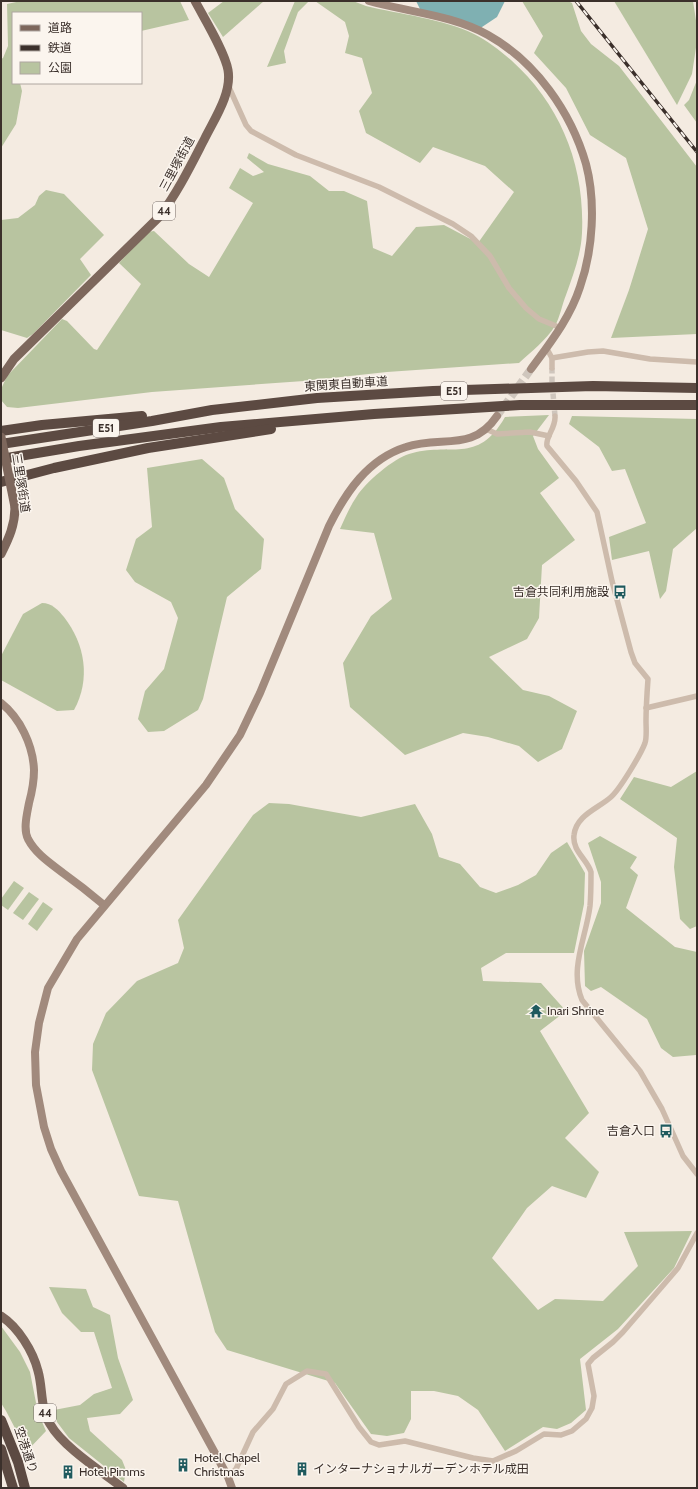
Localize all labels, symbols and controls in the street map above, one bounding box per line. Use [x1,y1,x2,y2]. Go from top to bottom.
legend [12,12,142,84]
text: 道路 [48,20,72,35]
text: 鉄道 [48,40,72,55]
text: 公園 [48,60,72,75]
street label: 三里塚街道 [156,134,197,194]
road number: 44 [153,202,175,220]
street label: 東関東自動車道 [304,373,388,394]
road number: E51 [441,382,467,400]
road number: E51 [93,419,119,437]
street label: 三里塚街道 [9,452,34,514]
place label: 吉倉共同利用施設 [513,584,609,599]
bus stop icon: 吉倉共同利用施設 [612,584,628,600]
temple icon: Inari Shrine [528,1003,544,1019]
place label: Inari Shrine [547,1003,604,1018]
place label: 吉倉入口 [607,1123,655,1138]
bus stop icon: 吉倉入口 [658,1123,674,1139]
road number: 44 [34,1404,56,1422]
street label: 空港通り [12,1425,41,1475]
place label: Hotel Chapel Christmas [194,1450,260,1479]
building icon: Hotel Chapel Christmas [175,1457,191,1473]
building icon: インターナショナルガーデンホテル成田 [294,1461,310,1477]
place label: インターナショナルガーデンホテル成田 [313,1461,529,1476]
building icon: Hotel Pimms [60,1464,76,1480]
place label: Hotel Pimms [79,1464,145,1479]

